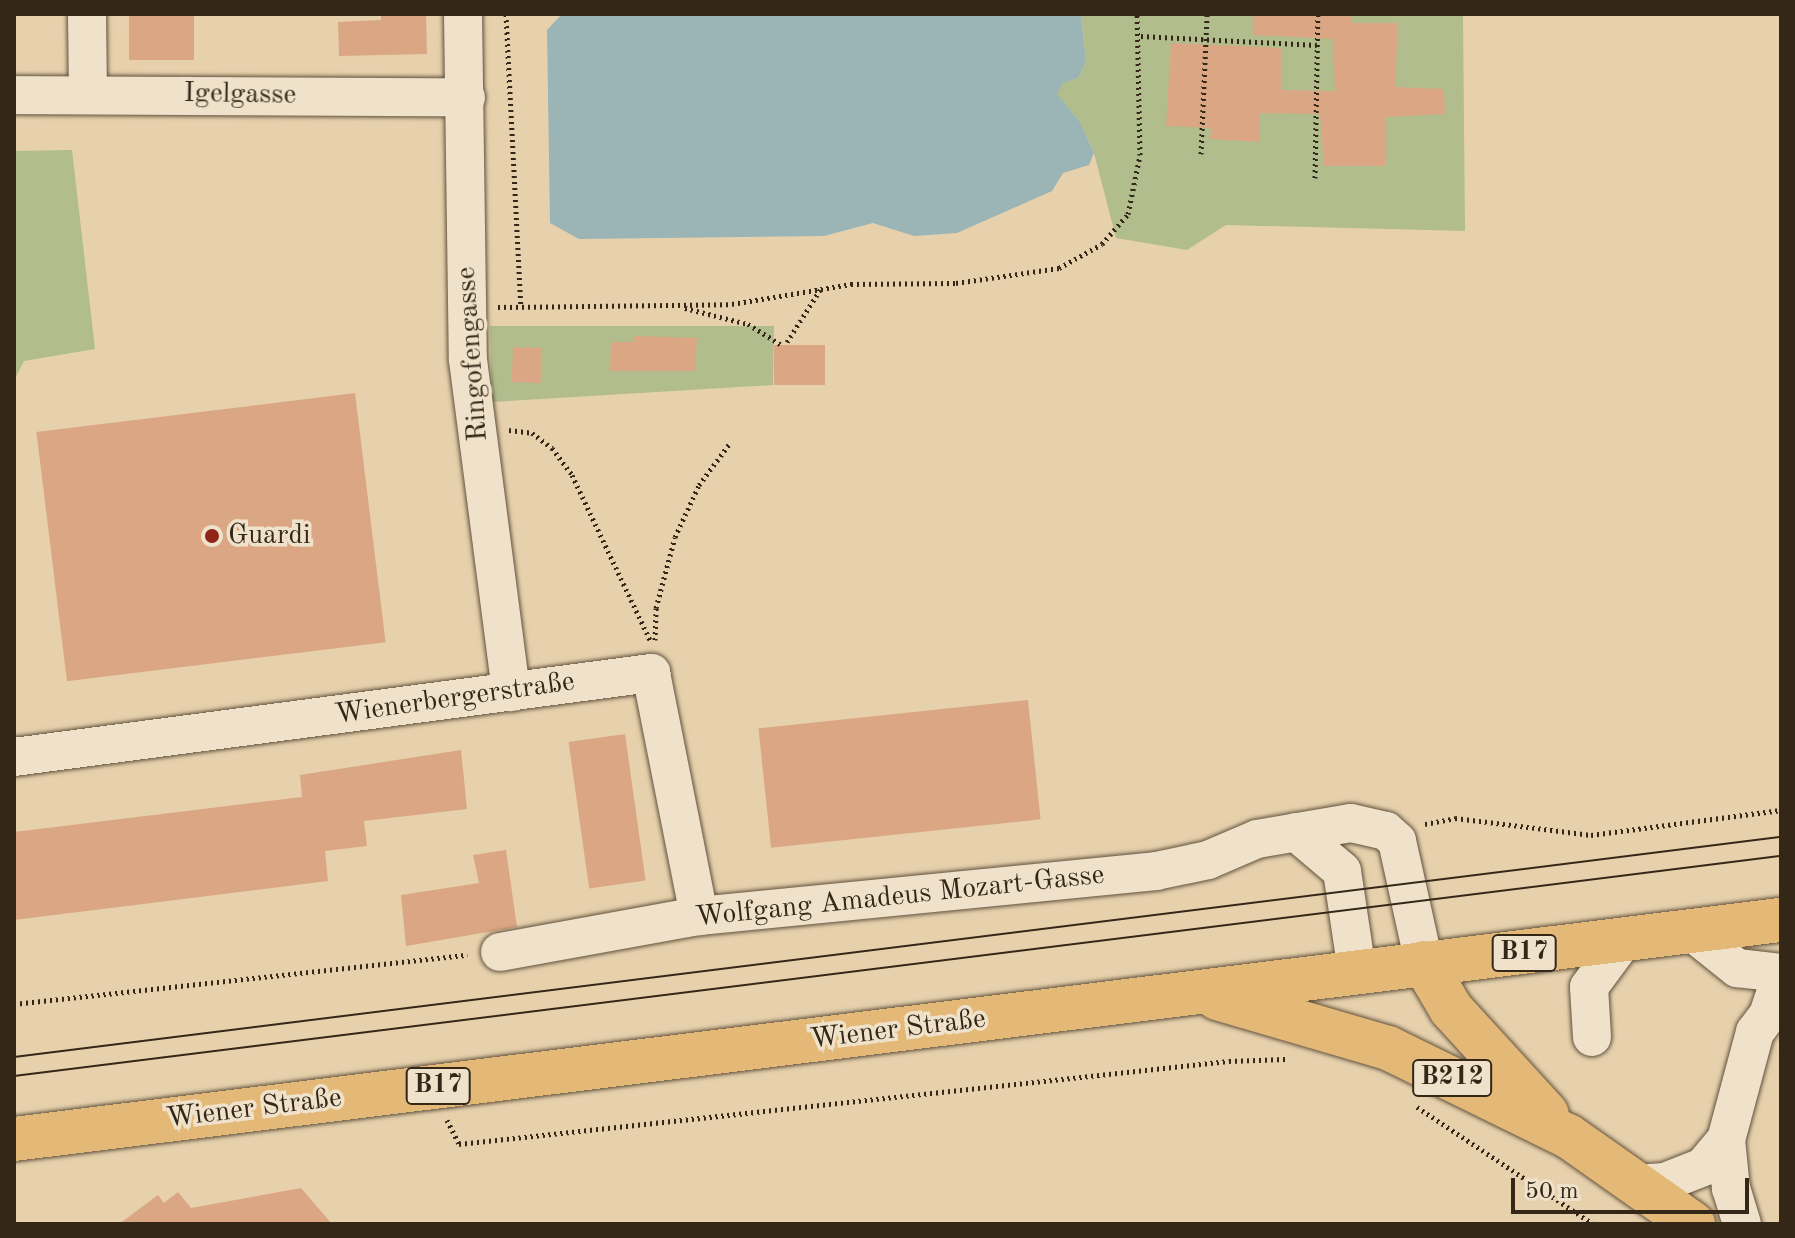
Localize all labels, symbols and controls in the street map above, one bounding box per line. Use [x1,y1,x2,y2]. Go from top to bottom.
street label: Igelgasse [183,77,297,113]
street label: Ringofengasse [450,265,496,443]
place label: Guardi [228,519,311,553]
marker: Guardi [203,527,221,545]
street label: Wienerbergerstraße [333,666,577,732]
street label: Wolfgang Amadeus Mozart-Gasse [694,859,1106,935]
road number: B17 [1490,931,1558,975]
street label: Wiener Straße [808,1003,988,1057]
road number: B212 [1412,1056,1492,1100]
road number: B17 [404,1064,472,1108]
street label: Wiener Straße [164,1082,344,1136]
scale bar [1515,1162,1753,1212]
text: 50 m [1525,1180,1579,1204]

